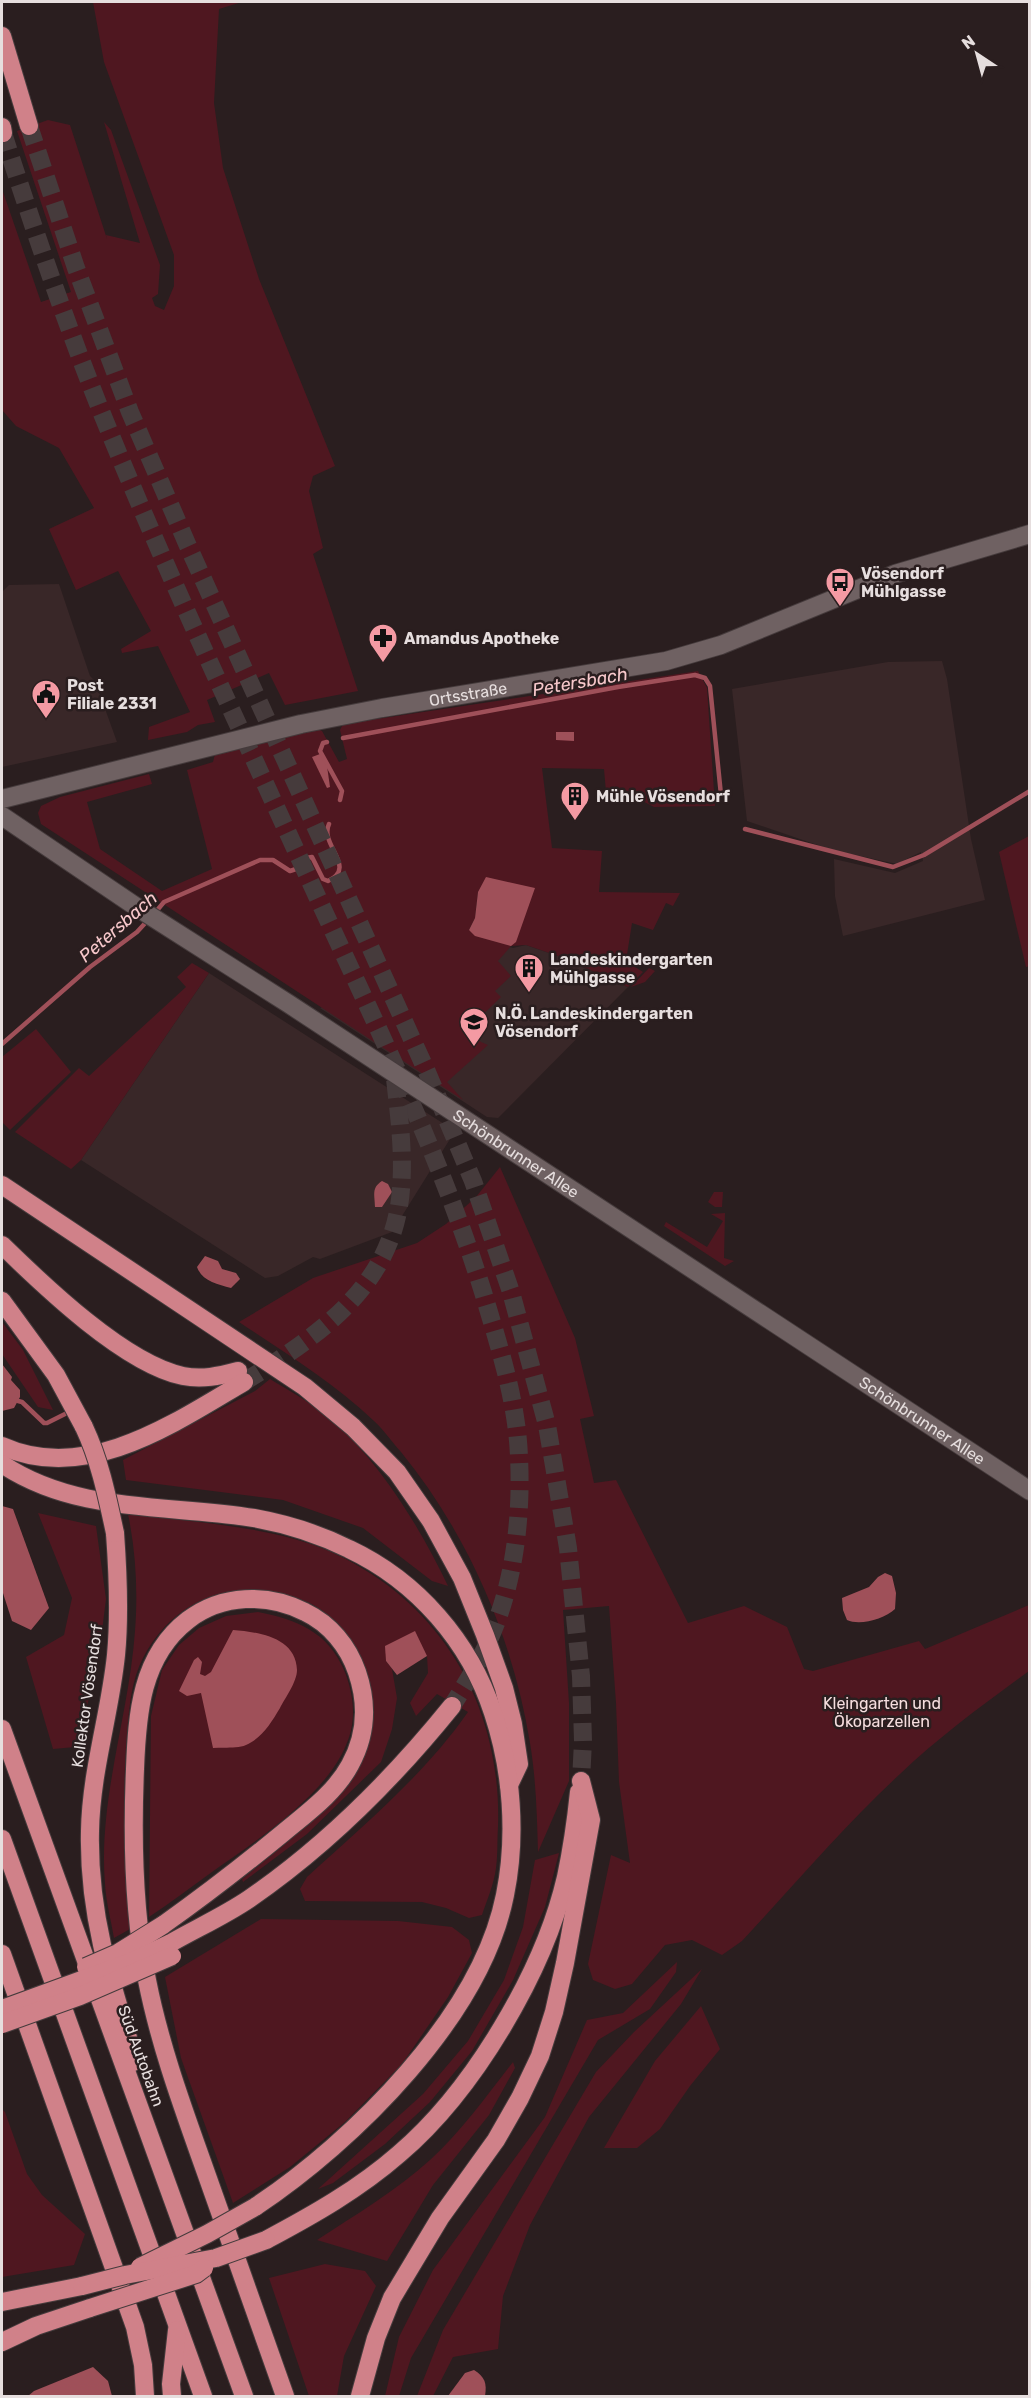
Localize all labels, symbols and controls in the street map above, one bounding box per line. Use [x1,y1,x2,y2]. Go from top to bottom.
north arrow [947,24,1007,84]
text: N [958,31,979,53]
place label: Vösendorf Mühlgasse [861,564,946,601]
bus stop icon: Vösendorf Mühlgasse [824,566,856,608]
pharmacy icon: Amandus Apotheke [367,622,399,664]
place label: Amandus Apotheke [404,629,559,648]
water label: Petersbach [530,663,630,701]
place label: Post Filiale 2331 [67,676,157,713]
public building icon: Post Filiale 2331 [30,678,62,720]
street label: Ortsstraße [427,678,509,710]
building icon: Mühle Vösendorf [559,780,591,822]
place label: Mühle Vösendorf [596,787,731,806]
water label: Petersbach [74,887,162,967]
place label: Landeskindergarten Mühlgasse [550,950,713,987]
building icon: Landeskindergarten Mühlgasse [513,952,545,994]
place label: N.Ö. Landeskindergarten Vösendorf [495,1003,693,1041]
school or university icon: N.Ö. Landeskindergarten Vösendorf [458,1006,490,1048]
street label: Schönbrunner Allee [450,1105,583,1202]
street label: Schönbrunner Allee [856,1372,989,1468]
street label: Kollektor Vösendorf [68,1622,107,1769]
park label: Kleingarten und Ökoparzellen [823,1694,941,1731]
street label: Süd Autobahn [114,2003,168,2109]

